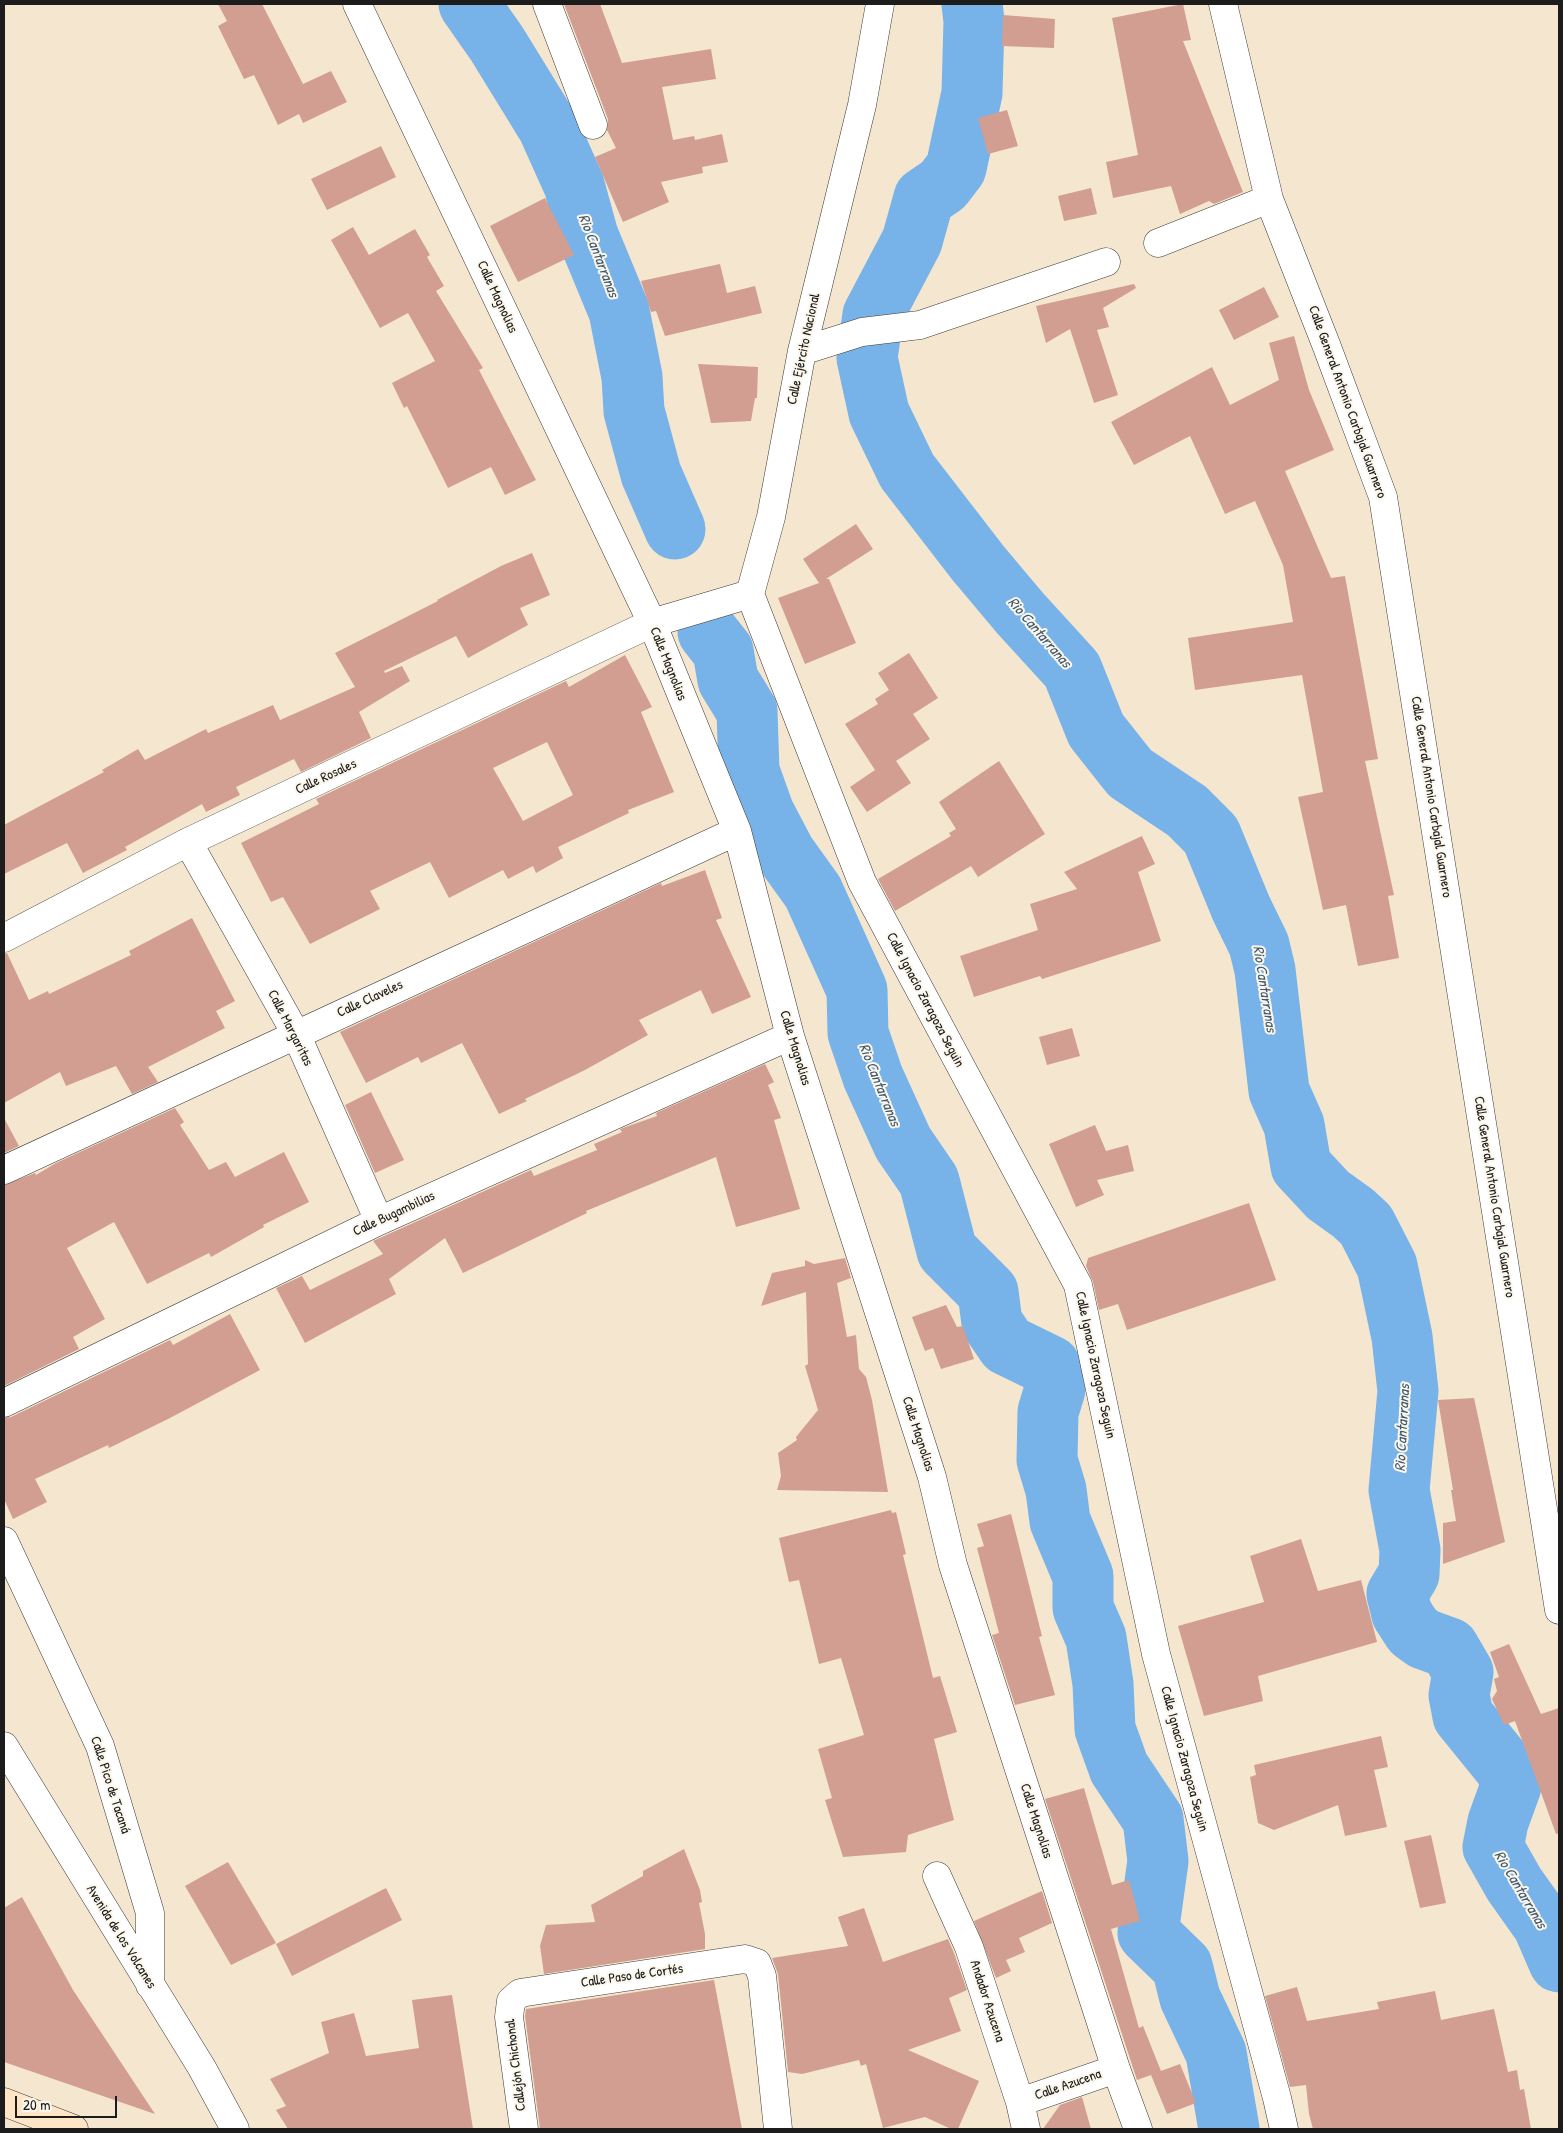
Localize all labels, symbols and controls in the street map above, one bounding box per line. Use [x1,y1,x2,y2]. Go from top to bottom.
water label: Rio Cantarranas [574,212,622,300]
street label: Calle Magnolias [473,258,521,336]
street label: Calle Ejército Nacional [784,292,824,406]
street label: Calle General Antonio Carbajal Guarnero [1304,303,1390,501]
water label: Rio Cantarranas [1004,594,1074,672]
street label: Calle Magnolias [646,625,690,703]
street label: Calle General Antonio Carbajal Guarnero [1407,695,1455,899]
street label: Calle Rosales [293,756,359,798]
street label: Calle Ignacio Zaragoza Seguin [882,930,968,1070]
water label: Rio Cantarranas [1248,944,1280,1034]
street label: Calle Claveles [334,976,406,1022]
street label: Calle Margaritas [264,987,316,1069]
street label: Calle Magnolias [776,1008,814,1088]
water label: Rio Cantarranas [854,1041,904,1129]
street label: Calle General Antonio Carbajal Guarnero [1470,1095,1518,1299]
street label: Calle Bugambilias [350,1188,438,1240]
street label: Calle Ignacio Zaragoza Seguin [1071,1290,1119,1440]
water label: Rio Cantarranas [1392,1384,1414,1472]
street label: Calle Magnolias [898,1394,938,1474]
street label: Calle Ignacio Zaragoza Seguin [1156,1684,1212,1834]
street label: Calle Pico de Tacaná [86,1734,134,1836]
street label: Calle Magnolias [1016,1781,1056,1861]
water label: Rio Cantarranas [1490,1848,1550,1932]
street label: Avenida de los Volcanes [82,1882,160,1992]
street label: Andador Azucena [966,1958,1008,2044]
street label: Calle Paso de Cortés [580,1961,684,1991]
street label: Callejón Chichonal [502,2018,530,2112]
street label: Calle Azucena [1033,2066,1103,2104]
scale bar [18,2086,120,2118]
text: 20 m [23,2094,50,2115]

